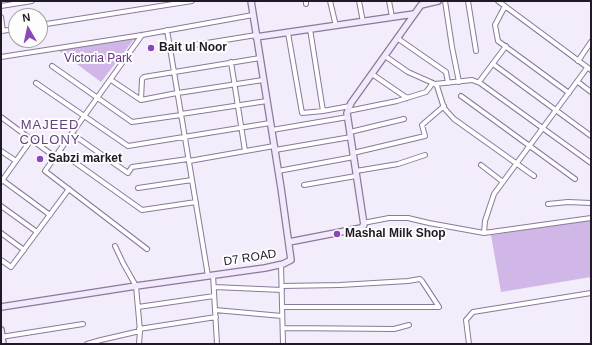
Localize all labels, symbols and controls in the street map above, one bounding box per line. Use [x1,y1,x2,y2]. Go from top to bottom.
north arrow [8,8,48,48]
text: N [21,11,31,24]
place label: Bait ul Noor [159,41,227,55]
marker: Bait ul Noor [146,43,156,53]
park label: Victoria Park [64,52,132,66]
district label: MAJEED COLONY [20,117,80,148]
place label: Sabzi market [48,152,122,166]
marker: Sabzi market [35,154,45,164]
place label: Mashal Milk Shop [345,227,446,241]
marker: Mashal Milk Shop [332,229,342,239]
street label: D7 ROAD [223,247,277,269]

